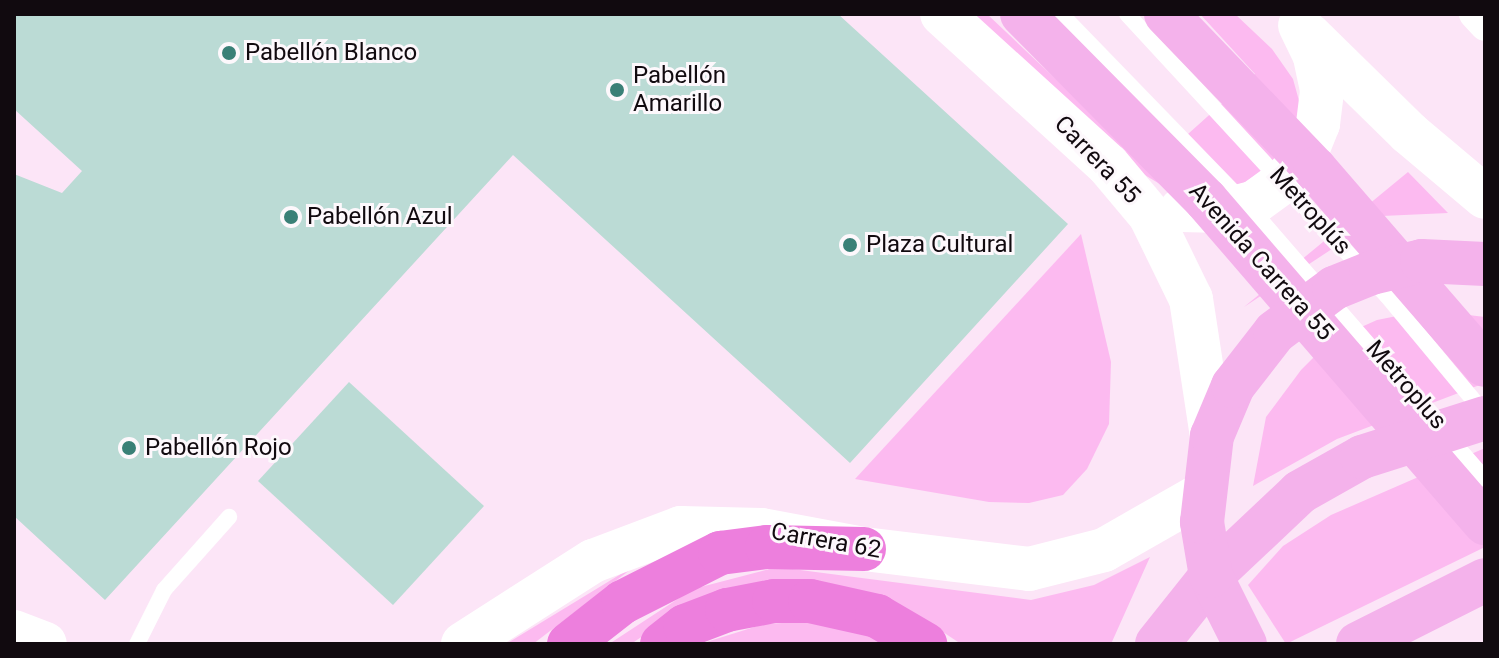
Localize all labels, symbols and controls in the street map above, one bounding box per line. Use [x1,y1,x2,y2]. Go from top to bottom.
place label: Pabellón Blanco [245,39,417,67]
marker: Pabellón Blanco [220,44,238,62]
place label: Pabellón Amarillo [633,62,726,118]
marker: Pabellón Amarillo [608,81,626,99]
street label: Carrera 55 [1048,110,1146,210]
street label: Metroplús [1263,161,1357,261]
street label: Avenida Carrera 55 [1183,177,1339,347]
place label: Pabellón Azul [307,203,453,231]
marker: Pabellón Azul [282,208,300,226]
place label: Plaza Cultural [866,231,1013,259]
marker: Plaza Cultural [841,236,859,254]
street label: Metroplus [1360,335,1452,435]
place label: Pabellón Rojo [145,434,292,462]
marker: Pabellón Rojo [120,439,138,457]
street label: Carrera 62 [769,517,883,565]

